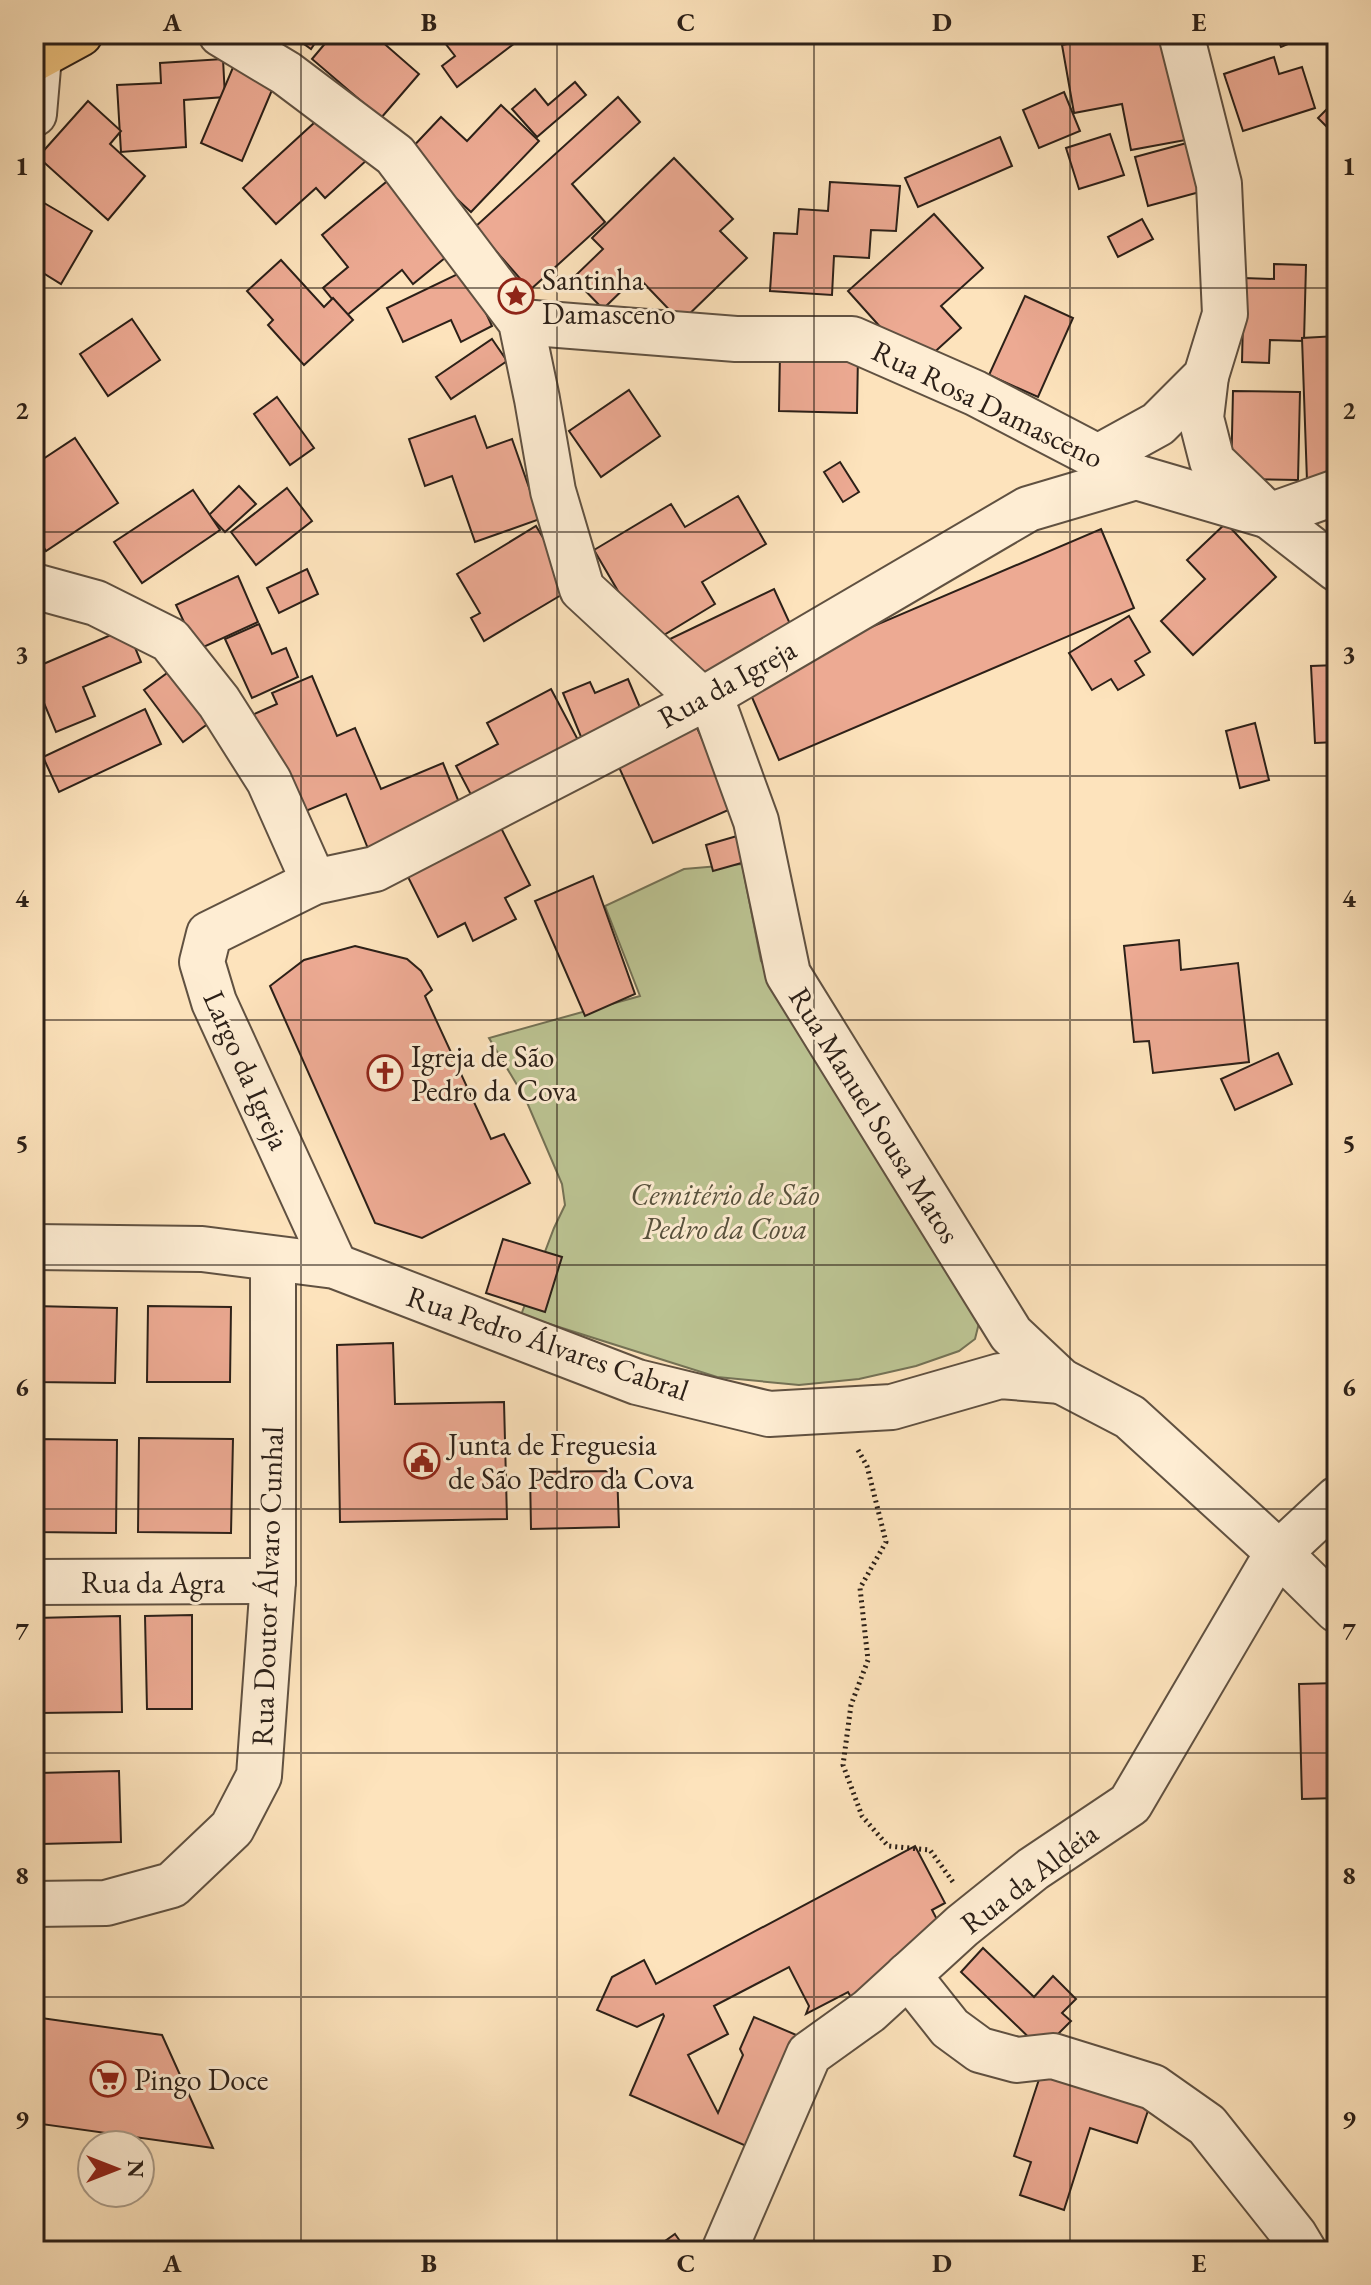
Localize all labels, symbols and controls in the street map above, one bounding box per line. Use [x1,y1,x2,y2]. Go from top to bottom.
text: A [162,5,182,39]
text: B [421,5,437,39]
text: C [677,5,695,39]
text: D [932,5,952,39]
text: E [1192,5,1207,39]
text: 1 [15,149,29,183]
text: 1 [1342,149,1356,183]
place label: Santinha Damasceno [542,260,676,333]
place icon: Santinha Damasceno [497,277,535,315]
street label: Rua Rosa Damasceno [866,331,1110,477]
text: 2 [15,393,29,427]
text: 2 [1342,393,1356,427]
street label: Rua da Igreja [651,629,803,737]
text: 3 [15,637,29,671]
text: 3 [1342,637,1356,671]
text: 4 [15,881,29,915]
text: 4 [1342,881,1356,915]
street label: Rua Manuel Sousa Matos [780,980,970,1250]
street label: Largo da Igreja [195,984,299,1156]
place label: Igreja de São Pedro da Cova [411,1037,577,1110]
church icon: Igreja de São Pedro da Cova [366,1054,404,1092]
text: 5 [15,1126,29,1160]
text: 5 [1342,1126,1356,1160]
park label: Cemitério de São Pedro da Cova [630,1175,820,1248]
street label: Rua Pedro Álvares Cabral [402,1276,694,1410]
text: 6 [15,1370,29,1404]
text: 6 [1342,1370,1356,1404]
place label: Junta de Freguesia de São Pedro da Cova [445,1425,694,1498]
street label: Rua Doutor Álvaro Cunhal [242,1426,292,1746]
public building icon: Junta de Freguesia de São Pedro da Cova [403,1442,441,1480]
street label: Rua da Agra [81,1563,225,1602]
text: 7 [15,1614,29,1648]
text: 7 [1342,1614,1356,1648]
street label: Rua da Aldeia [952,1814,1106,1942]
text: 8 [15,1858,29,1892]
text: 8 [1342,1858,1356,1892]
supermarket icon: Pingo Doce [89,2060,127,2098]
place label: Pingo Doce [134,2060,268,2099]
text: 9 [15,2102,29,2136]
text: 9 [1342,2102,1356,2136]
north arrow [76,2129,156,2209]
text: N [121,2160,150,2178]
text: A [162,2246,182,2280]
text: B [421,2246,437,2280]
text: C [677,2246,695,2280]
text: D [932,2246,952,2280]
text: E [1192,2246,1207,2280]

